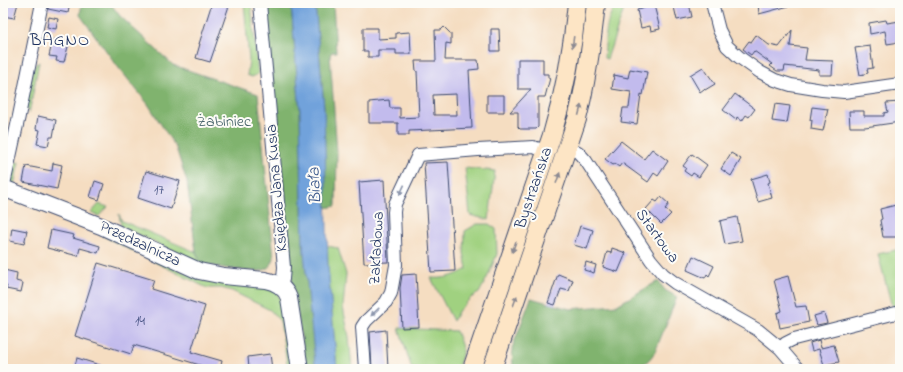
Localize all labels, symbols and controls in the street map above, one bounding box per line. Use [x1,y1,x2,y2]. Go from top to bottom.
district label: BAGNO [29,28,90,53]
one-way arrow [570,36,576,48]
one-way arrow [577,104,583,116]
park label: Żabiniec [197,110,252,134]
street label: Księdza Jana Kusia [259,123,295,253]
street label: Bystrzańska [508,144,559,233]
water label: Biała [302,166,328,205]
one-way arrow [555,172,561,184]
house number: 17 [154,180,164,201]
one-way arrow [399,185,405,196]
street label: Startowa [629,204,685,268]
street label: Zakładowa [363,211,391,285]
street label: Przędzalnicza [95,215,185,273]
one-way arrow [511,241,517,253]
one-way arrow [513,294,519,306]
one-way arrow [370,307,380,317]
house number: 14 [135,311,145,332]

